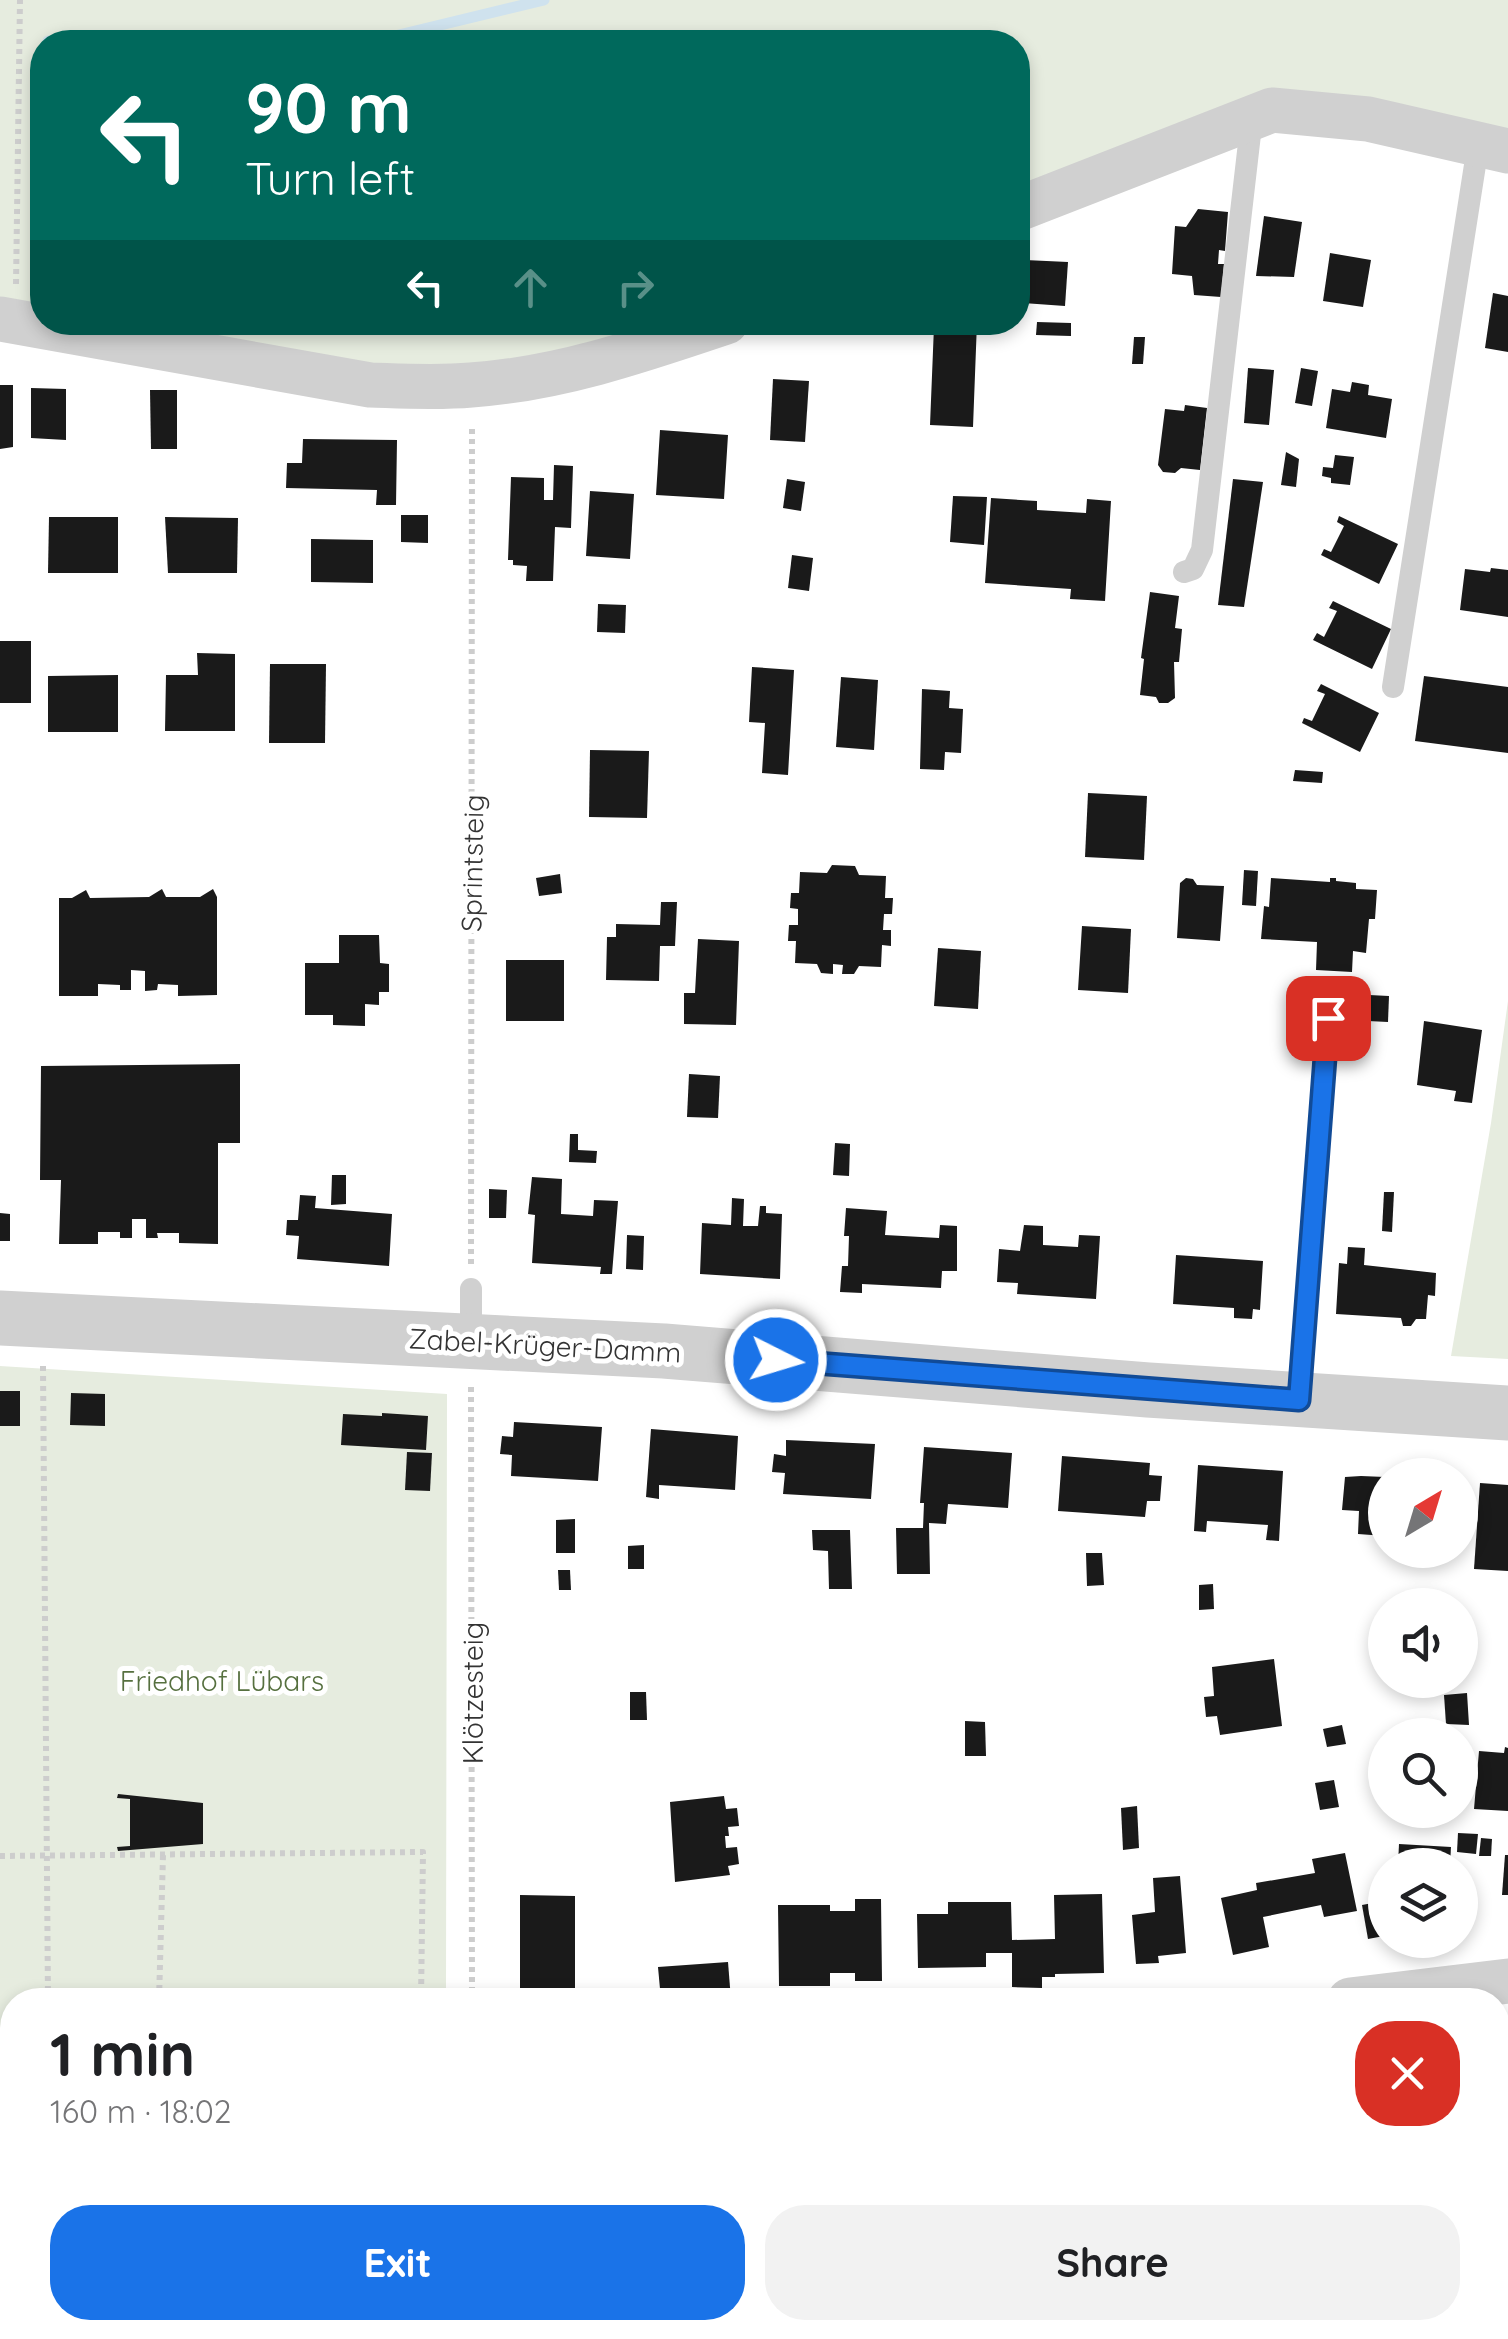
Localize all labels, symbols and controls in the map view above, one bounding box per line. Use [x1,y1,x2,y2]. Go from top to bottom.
text: 90 m [245,63,412,151]
icon: left [80,70,210,200]
text: Turn left [245,150,415,206]
icon: left [398,260,453,315]
icon: ahead [503,260,558,315]
icon: right [608,260,663,315]
street label: Sprintsteig [453,794,491,932]
pin [1286,976,1371,1061]
icon: arrive [1301,991,1356,1046]
position arrow [724,1308,828,1412]
street label: Zabel-Krüger-Damm [408,1320,682,1370]
north arrow [1368,1458,1478,1568]
map controls [1368,1458,1478,1958]
button: sound [1368,1588,1478,1698]
street label: Klötzesteig [455,1622,490,1764]
park label: Friedhof Lübars [120,1663,324,1698]
button: search [1368,1718,1478,1828]
button: layers [1368,1848,1478,1958]
text: 1 min [50,2016,195,2091]
button: close [1355,2021,1460,2126]
text: 160 m · 18:02 [50,2091,232,2131]
button: Exit [50,2205,745,2320]
button: Share [765,2205,1460,2320]

